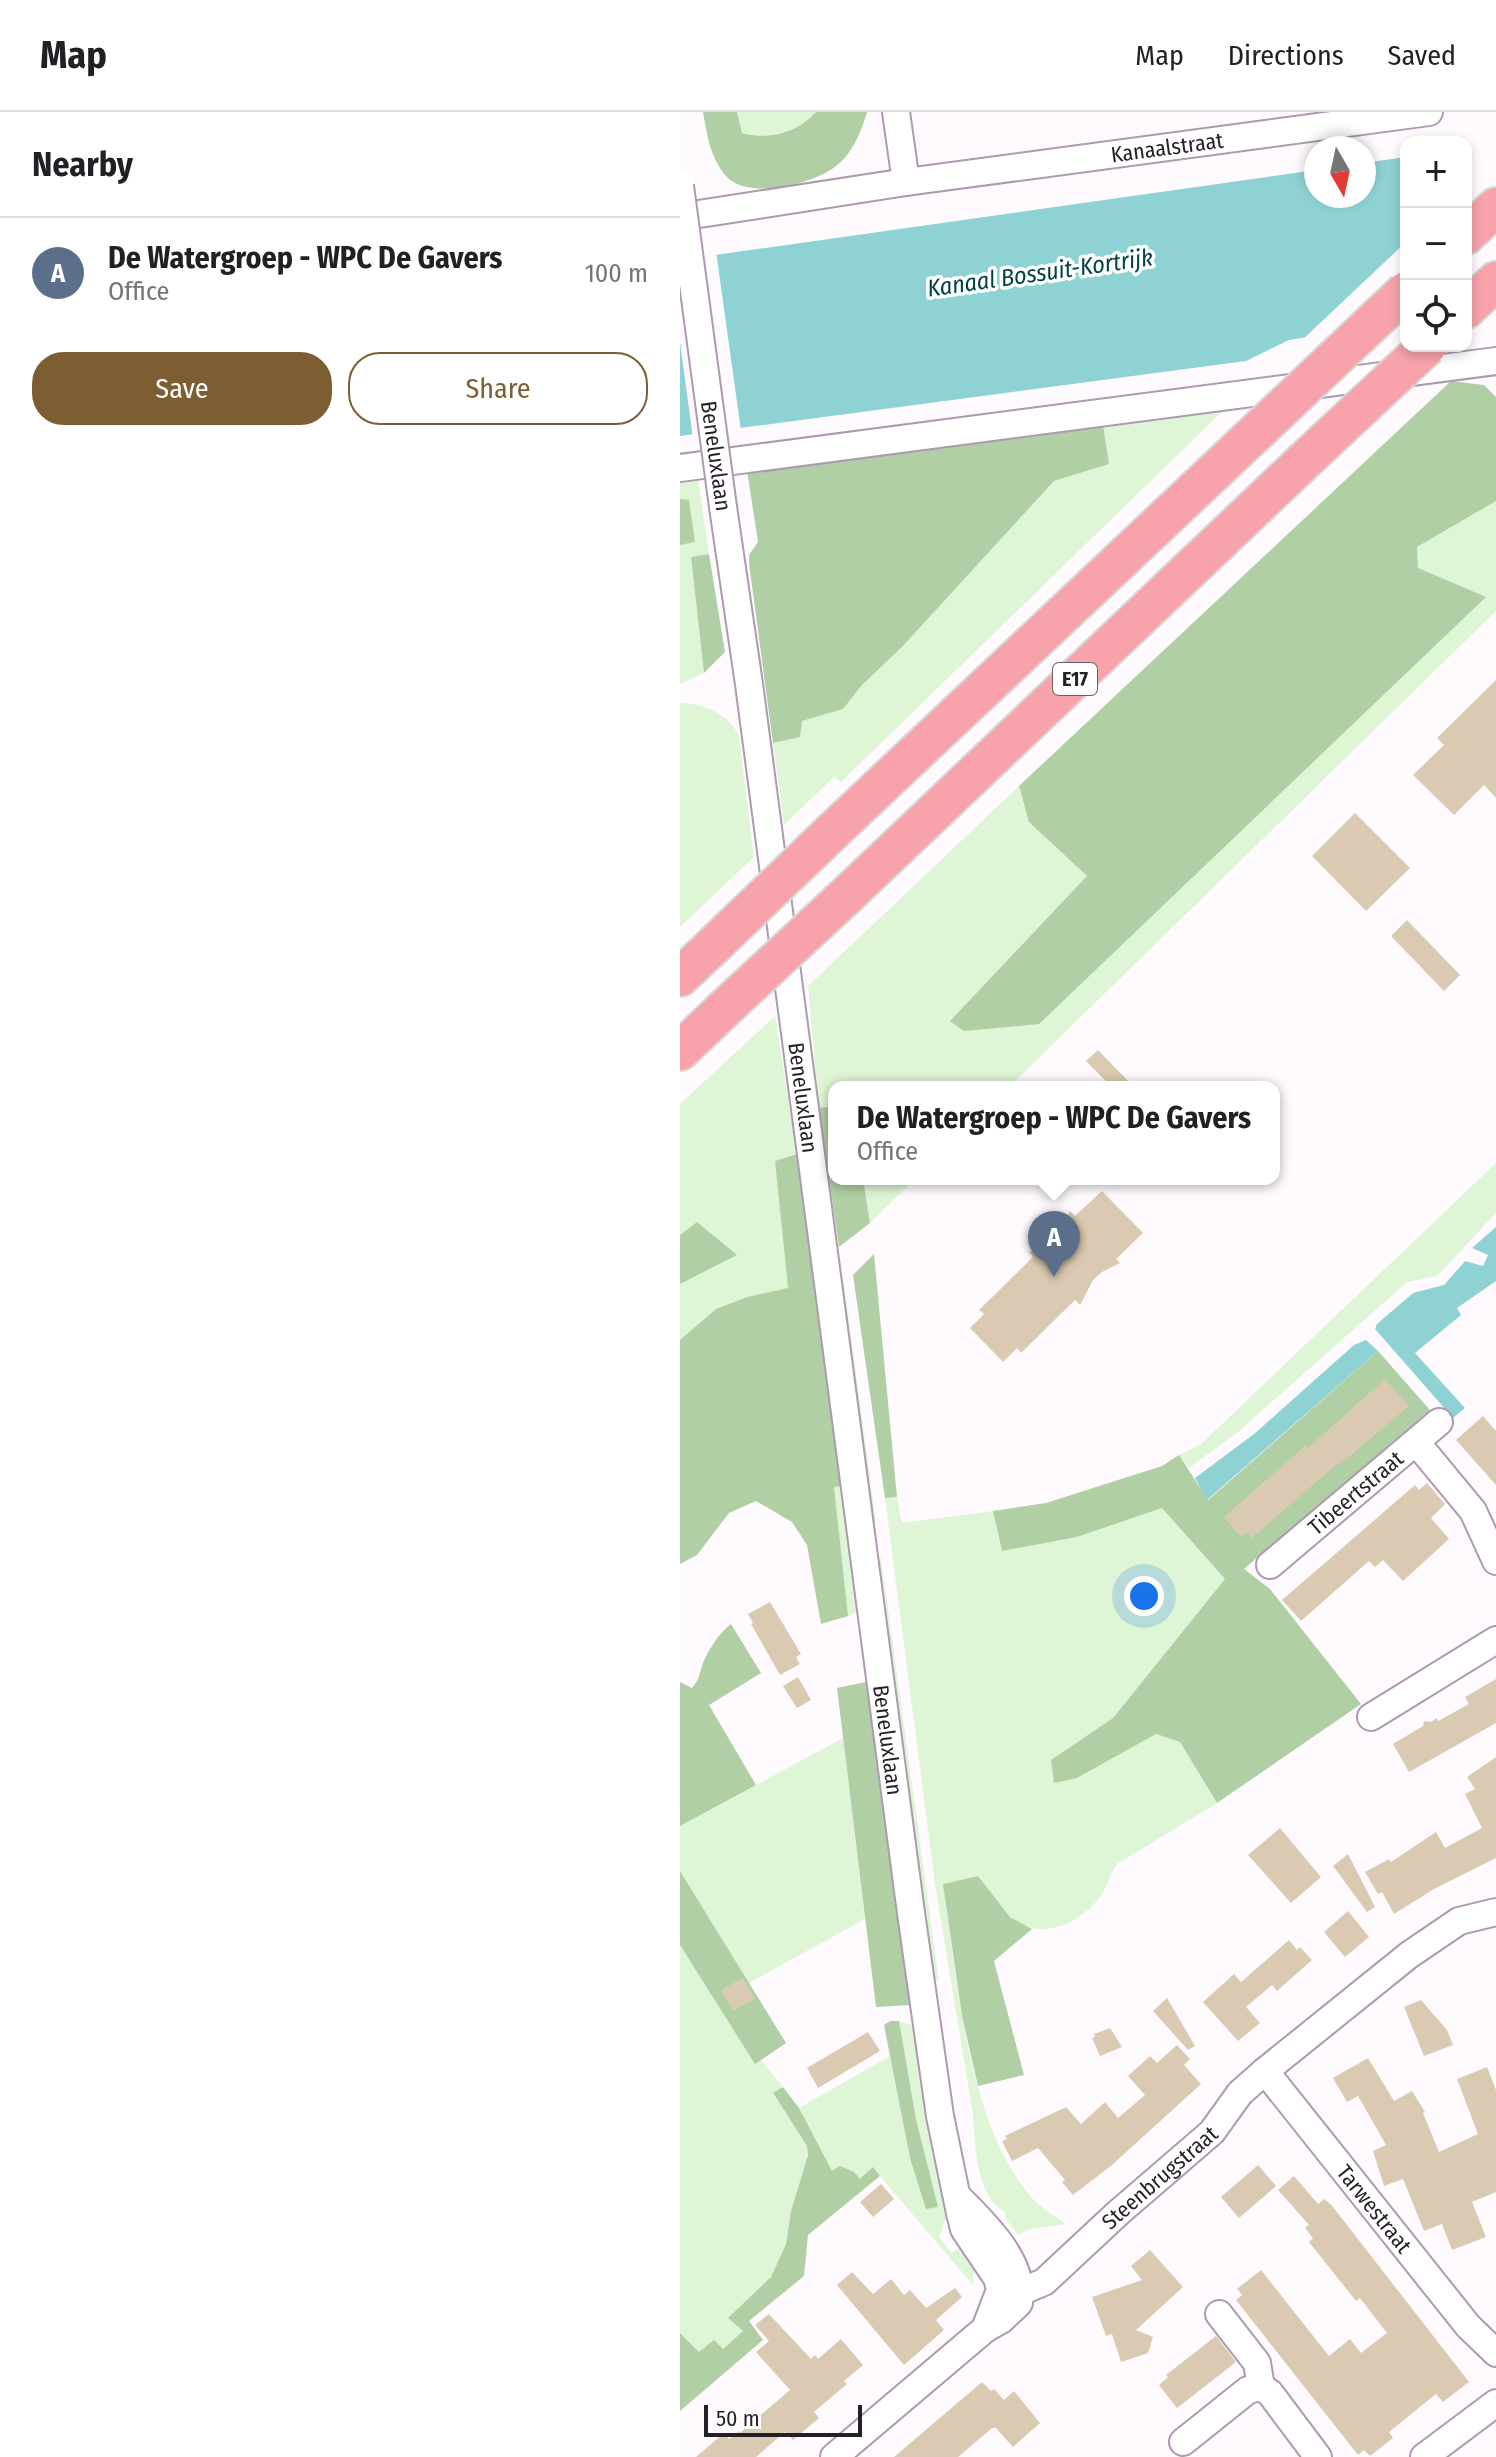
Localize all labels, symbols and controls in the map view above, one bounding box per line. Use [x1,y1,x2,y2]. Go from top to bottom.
text: Map [40,32,107,78]
text: Map [1135,39,1184,72]
text: Directions [1228,39,1344,72]
text: Saved [1388,39,1456,72]
street label: Kanaalstraat [1109,126,1226,168]
north arrow [1304,136,1376,208]
map controls [1400,136,1472,352]
button: + [1400,136,1472,208]
text: Nearby [32,144,133,185]
button: − [1400,208,1472,280]
text: De Watergroep - WPC De Gavers [108,240,502,276]
water label: Kanaal Bossuit-Kortrijk [925,243,1155,303]
text: A [51,258,65,289]
text: 100 m [585,258,648,289]
text: Office [108,276,169,307]
button: locate [1400,280,1472,352]
button: Save [32,352,332,425]
button: Share [348,352,648,425]
street label: Beneluxlaan [695,399,737,513]
road number: E17 [1053,663,1097,695]
street label: Beneluxlaan [783,1041,824,1154]
popup [828,1081,1280,1185]
text: De Watergroep - WPC De Gavers [857,1100,1251,1136]
text: Office [857,1136,918,1167]
pin: A [1028,1211,1080,1277]
street label: Tibeertstraat [1302,1444,1409,1541]
your location [1124,1576,1164,1616]
street label: Beneluxlaan [868,1683,909,1797]
street label: Steenbrugstraat [1096,2119,1224,2235]
street label: Tarwestraat [1331,2159,1418,2259]
scale bar [704,2401,862,2437]
text: 50 m [716,2405,760,2432]

